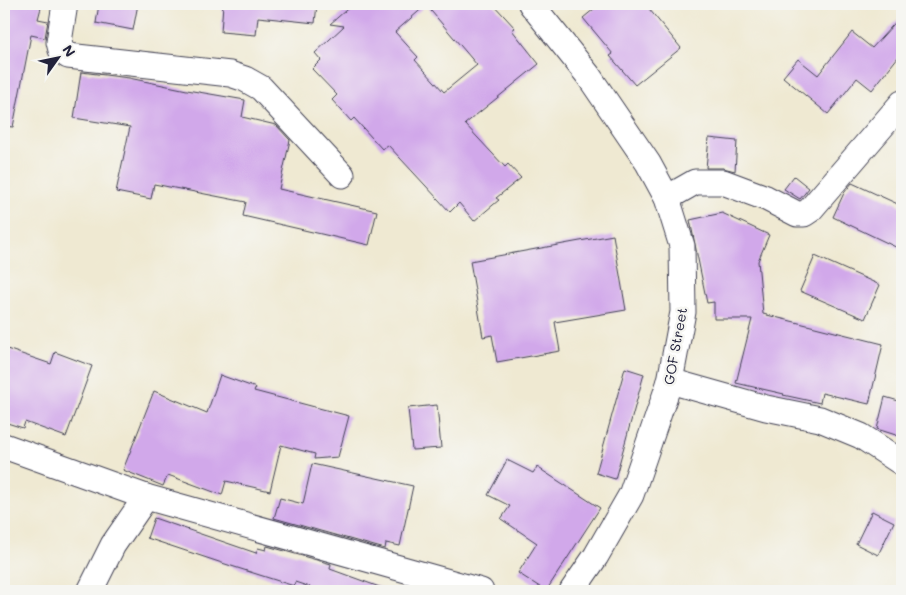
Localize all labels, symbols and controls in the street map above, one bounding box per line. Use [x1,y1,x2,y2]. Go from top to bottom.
north arrow [32,32,82,82]
text: N [58,41,80,60]
street label: GOF Street [659,306,691,386]

